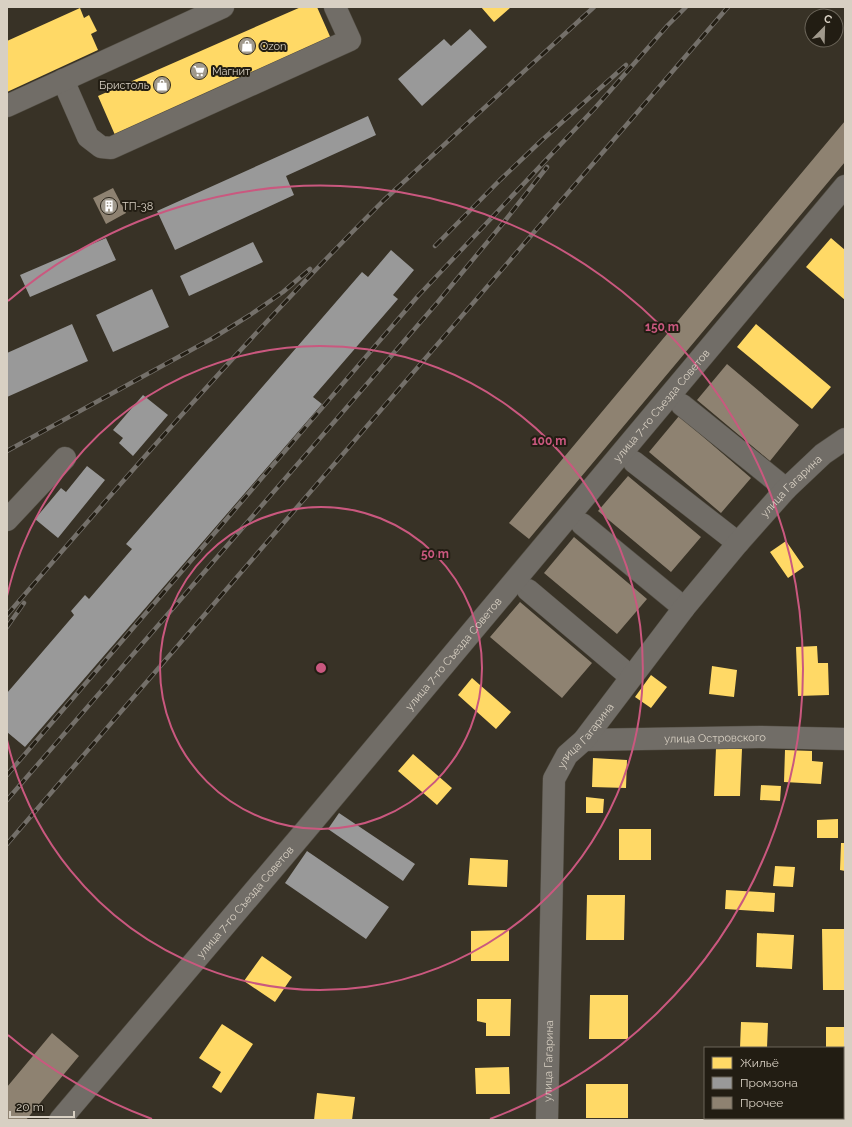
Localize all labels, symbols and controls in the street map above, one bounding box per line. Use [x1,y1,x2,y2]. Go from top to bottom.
north arrow [804,8,844,48]
text: С [822,12,834,27]
shop icon: Ozon [237,36,257,56]
place label: Ozon [260,40,287,53]
supermarket icon: Магнит [189,61,209,81]
place label: Магнит [212,65,251,78]
shop icon: Бристоль [152,75,172,95]
place label: Бристоль [99,79,150,92]
building icon: ТП-38 [99,196,119,216]
place label: ТП-38 [122,200,153,213]
text: 150 m [645,320,679,334]
street label: улица 7-го Съезда Советов [611,347,713,465]
text: 100 m [532,434,566,448]
street label: улица Гагарина [758,453,825,520]
text: 50 m [421,547,449,561]
street label: улица 7-го Съезда Советов [403,595,505,713]
centre of rings [314,661,328,675]
street label: улица Гагарина [555,701,617,771]
street label: улица Островского [664,731,766,746]
street label: улица 7-го Съезда Советов [194,843,297,961]
street label: улица Гагарина [541,1020,556,1102]
legend [704,1047,844,1119]
text: Жильё [740,1056,779,1070]
text: Промзона [740,1076,798,1090]
scale bar [10,1093,74,1119]
text: Прочее [740,1096,783,1110]
text: 20 m [16,1100,44,1114]

